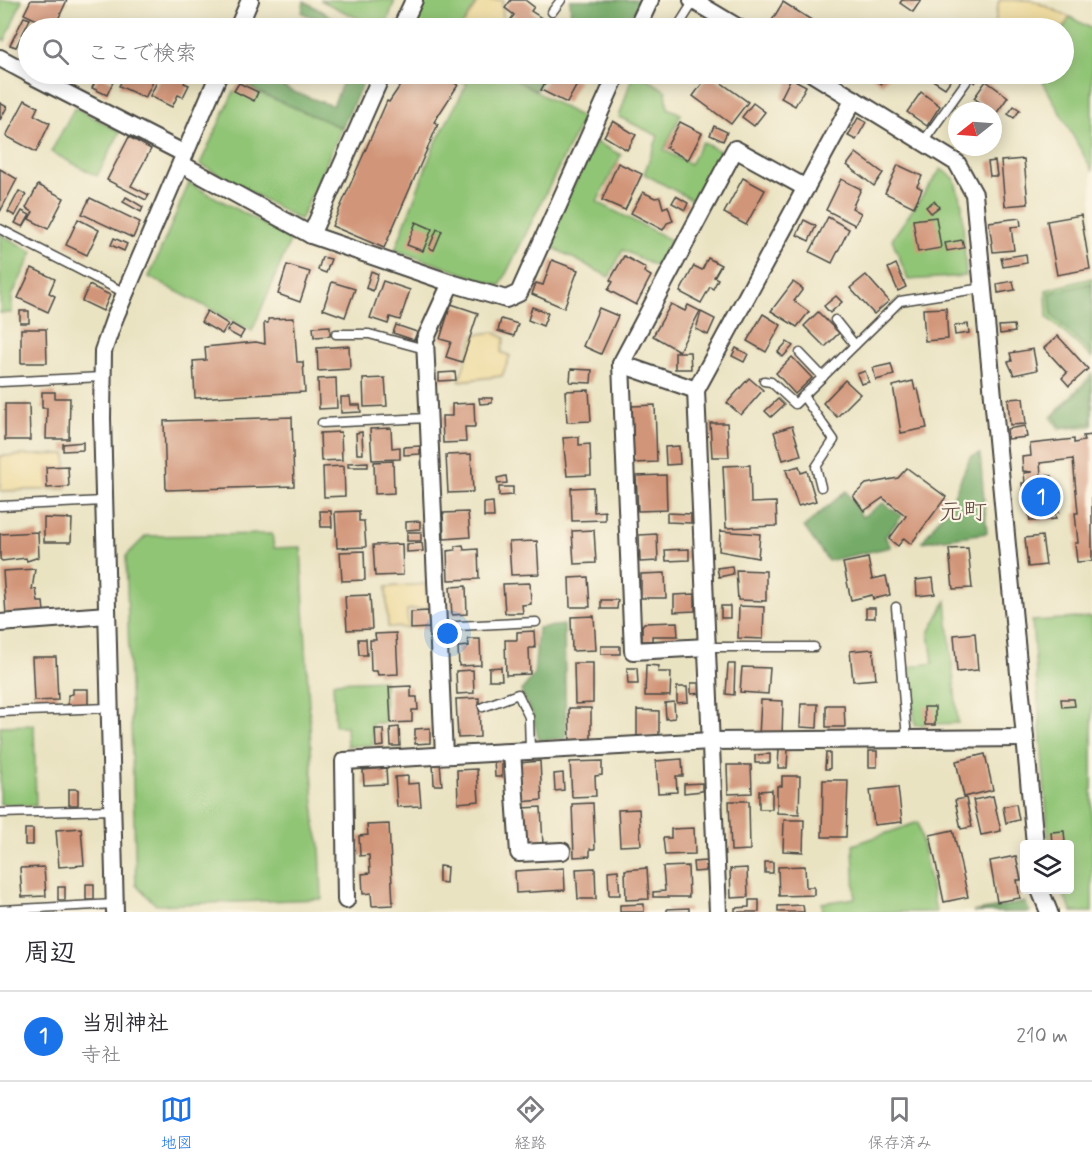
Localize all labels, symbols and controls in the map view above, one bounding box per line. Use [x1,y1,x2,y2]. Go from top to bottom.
search box [18,18,1074,84]
icon: search [39,35,72,68]
text: ここで検索 [87,40,197,68]
north arrow [948,102,1002,156]
pin: 1 [1022,474,1060,520]
district label: 元町 [939,497,987,528]
your location [433,619,462,648]
map controls [1020,840,1074,894]
button: layers [1020,840,1074,894]
text: 周辺 [24,937,76,971]
text: 当別神社 [81,1010,169,1038]
text: 1 [39,1023,48,1050]
text: 210 m [1016,1023,1068,1050]
text: 寺社 [81,1042,121,1069]
tab: 地図 [160,1093,193,1154]
tab: 経路 [514,1093,547,1154]
tab: 保存済み [868,1093,932,1154]

